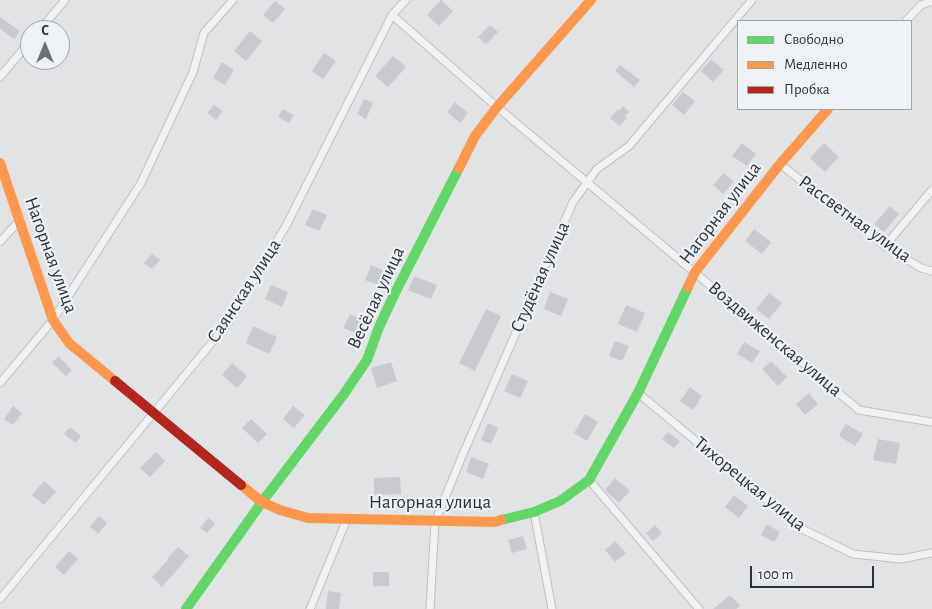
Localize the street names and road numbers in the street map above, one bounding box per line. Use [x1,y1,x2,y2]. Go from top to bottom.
street label: Нагорная улица [674,157,766,269]
street label: Рассветная улица [794,170,916,268]
street label: Нагорная улица [19,194,83,316]
street label: Студёная улица [505,218,575,336]
street label: Саянская улица [202,235,286,347]
street label: Весёлая улица [342,243,410,353]
street label: Воздвиженская улица [703,276,847,402]
street label: Тихорецкая улица [689,432,811,536]
street label: Нагорная улица [369,491,491,513]

